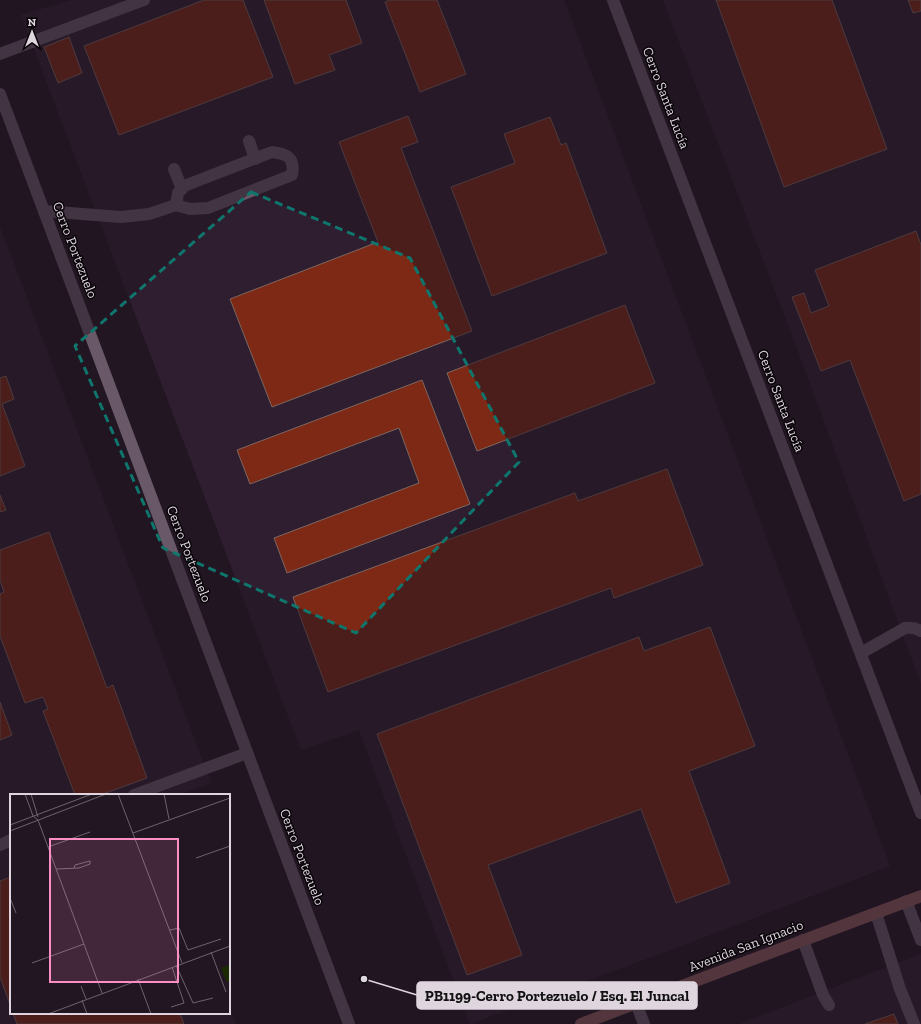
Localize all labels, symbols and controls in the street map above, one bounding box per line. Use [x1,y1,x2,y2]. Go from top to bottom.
north arrow [12,12,52,52]
text: N [28,16,37,29]
street label: Cerro Santa Lucía [639,45,693,152]
street label: Cerro Portezuelo [49,199,101,301]
street label: Cerro Santa Lucía [754,348,808,455]
street label: Cerro Portezuelo [163,503,215,605]
inset map [10,794,230,1014]
street label: Cerro Portezuelo [276,806,328,908]
street label: Avenida San Ignacio [686,916,806,976]
callout: PB1199-Cerro Portezuelo / Esq. El Juncal [417,982,697,1009]
text: PB1199-Cerro Portezuelo / Esq. El Juncal [425,987,689,1005]

